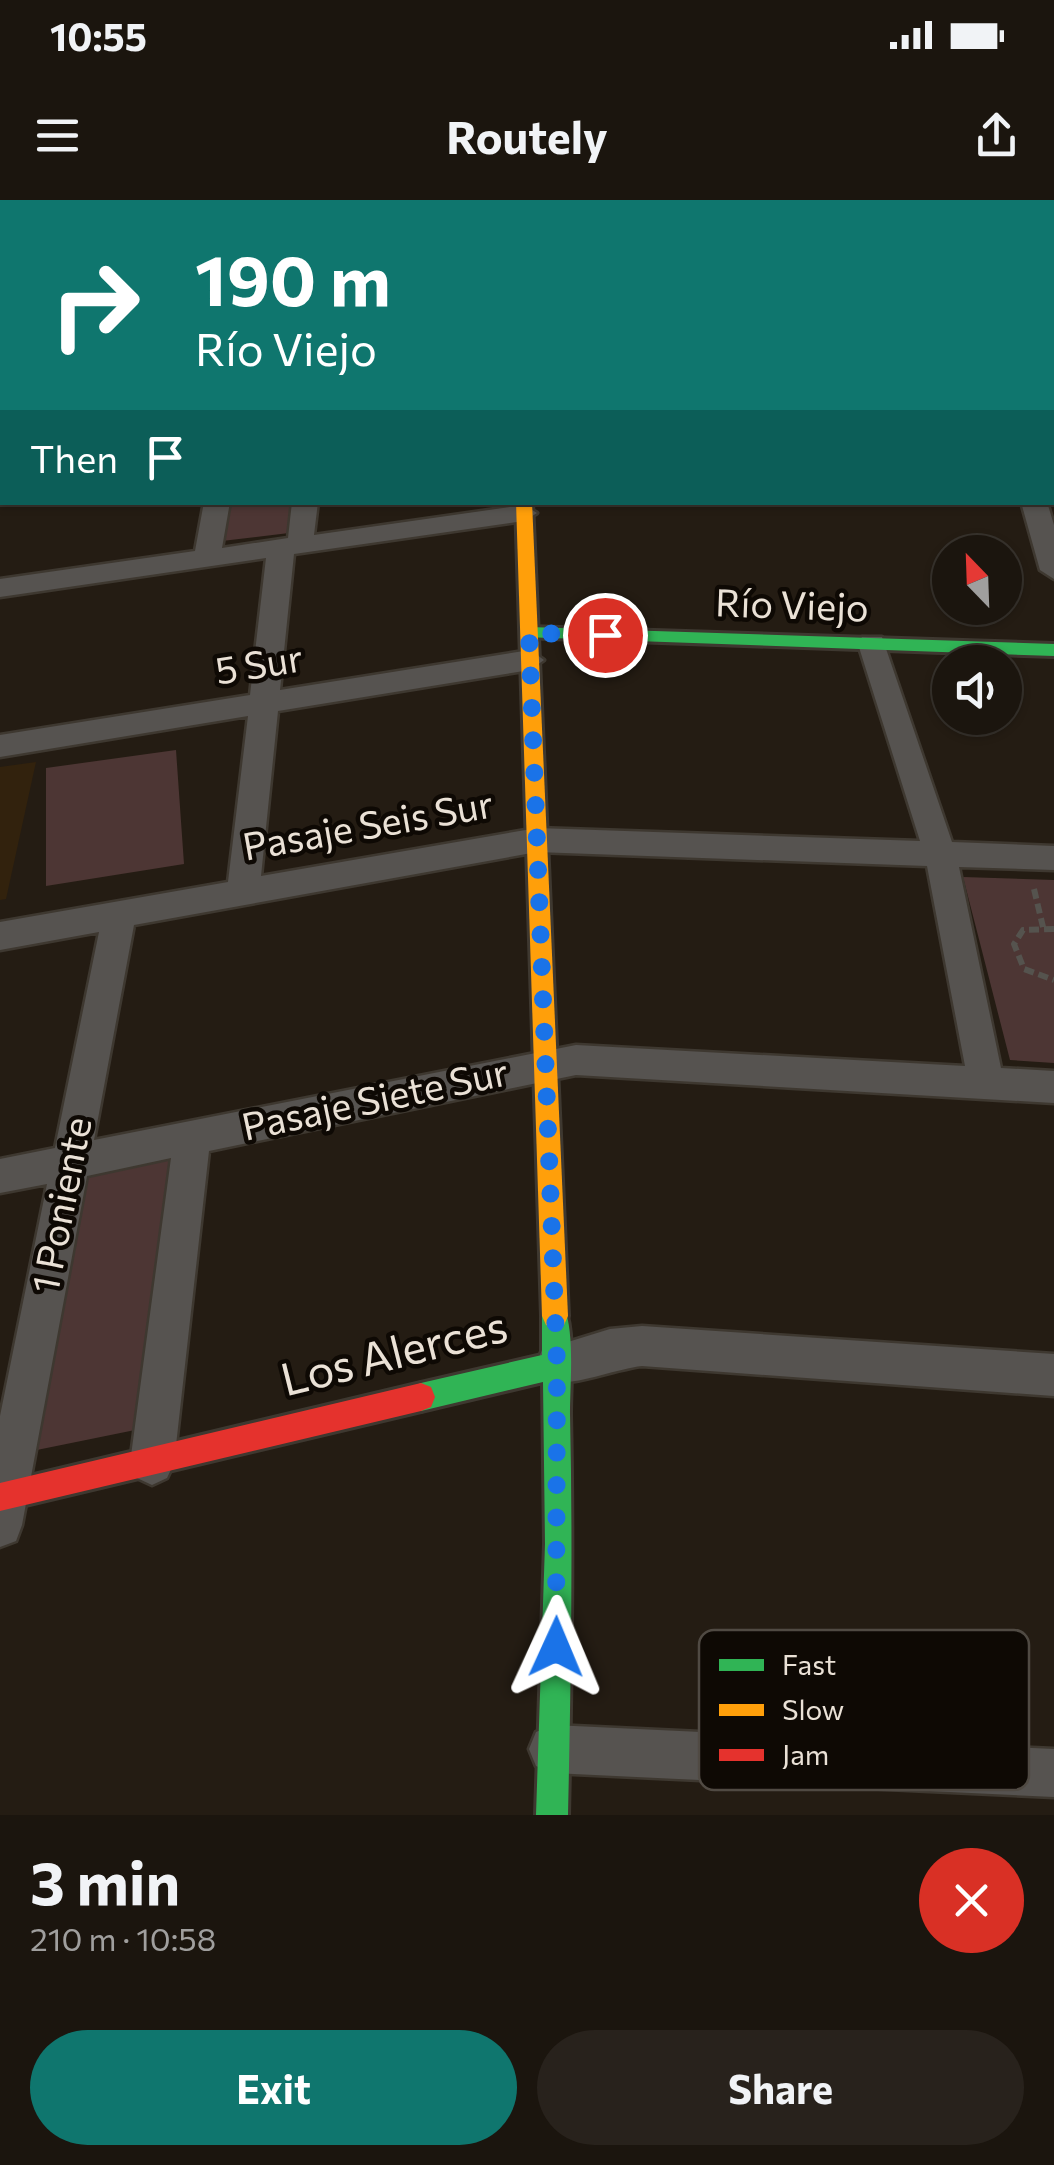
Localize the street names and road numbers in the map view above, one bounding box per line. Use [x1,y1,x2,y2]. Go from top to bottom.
street label: Río Viejo [715,577,870,630]
street label: 5 Sur [212,632,306,693]
street label: Pasaje Seis Sur [239,778,496,869]
street label: Pasaje Siete Sur [237,1046,512,1149]
street label: 1 Poniente [19,1113,100,1296]
street label: Los Alerces [275,1296,512,1405]

